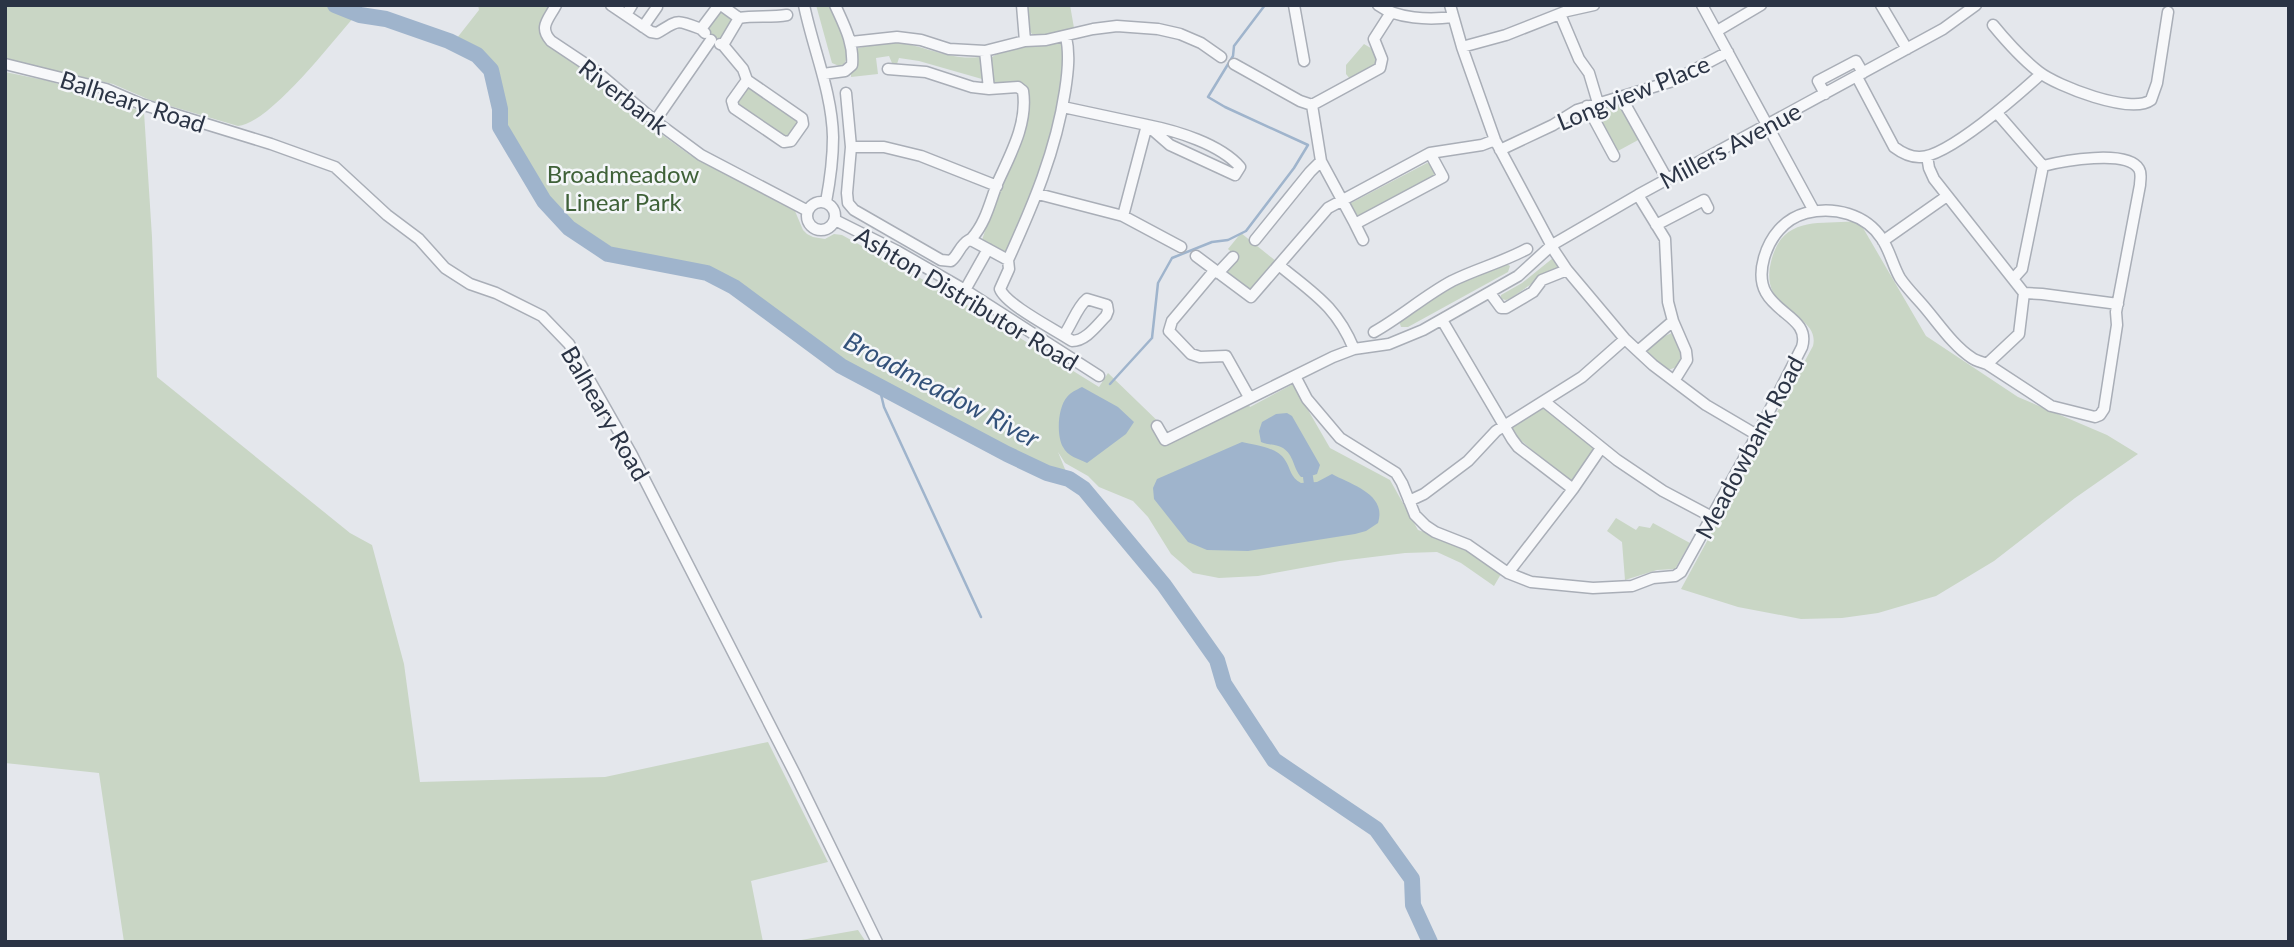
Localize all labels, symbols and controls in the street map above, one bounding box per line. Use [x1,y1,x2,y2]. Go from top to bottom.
street label: Longview Place [1552,48,1714,136]
street label: Riverbank [574,52,675,140]
street label: Balheary Road [57,64,209,138]
street label: Millers Avenue [1654,96,1806,194]
park label: Broadmeadow Linear Park [547,159,699,216]
street label: Ashton Distributor Road [850,220,1084,376]
water label: Broadmeadow River [839,324,1046,454]
street label: Balheary Road [556,340,656,486]
street label: Meadowbank Road [1689,351,1809,543]

